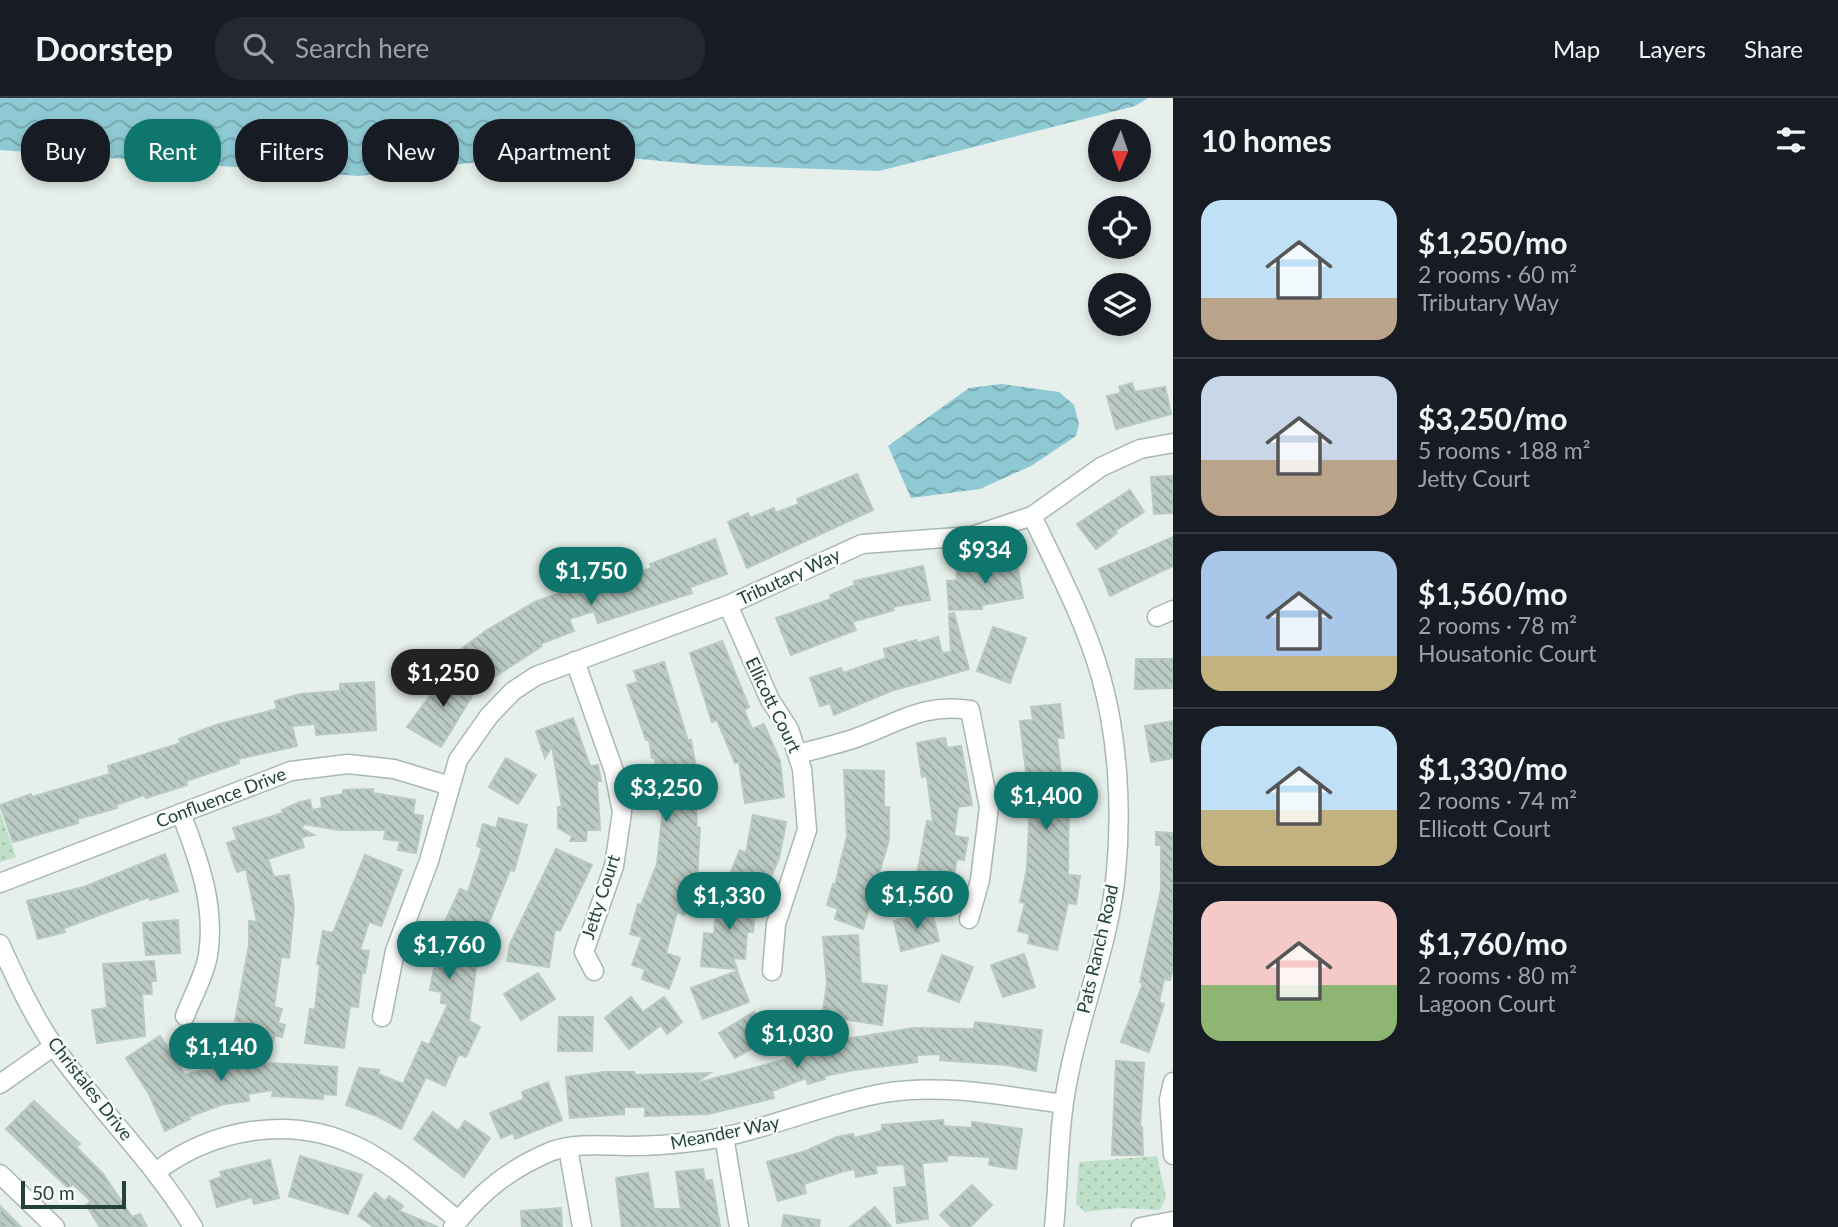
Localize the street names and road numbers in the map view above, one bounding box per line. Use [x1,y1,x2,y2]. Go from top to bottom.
street label: Tributary Way [734,542,844,609]
street label: Ellicott Court [741,653,807,756]
street label: Confluence Drive [152,762,289,832]
street label: Jetty Court [576,851,624,942]
street label: Pats Ranch Road [1072,882,1123,1015]
street label: Christales Drive [44,1032,138,1144]
street label: Meander Way [668,1111,782,1153]

